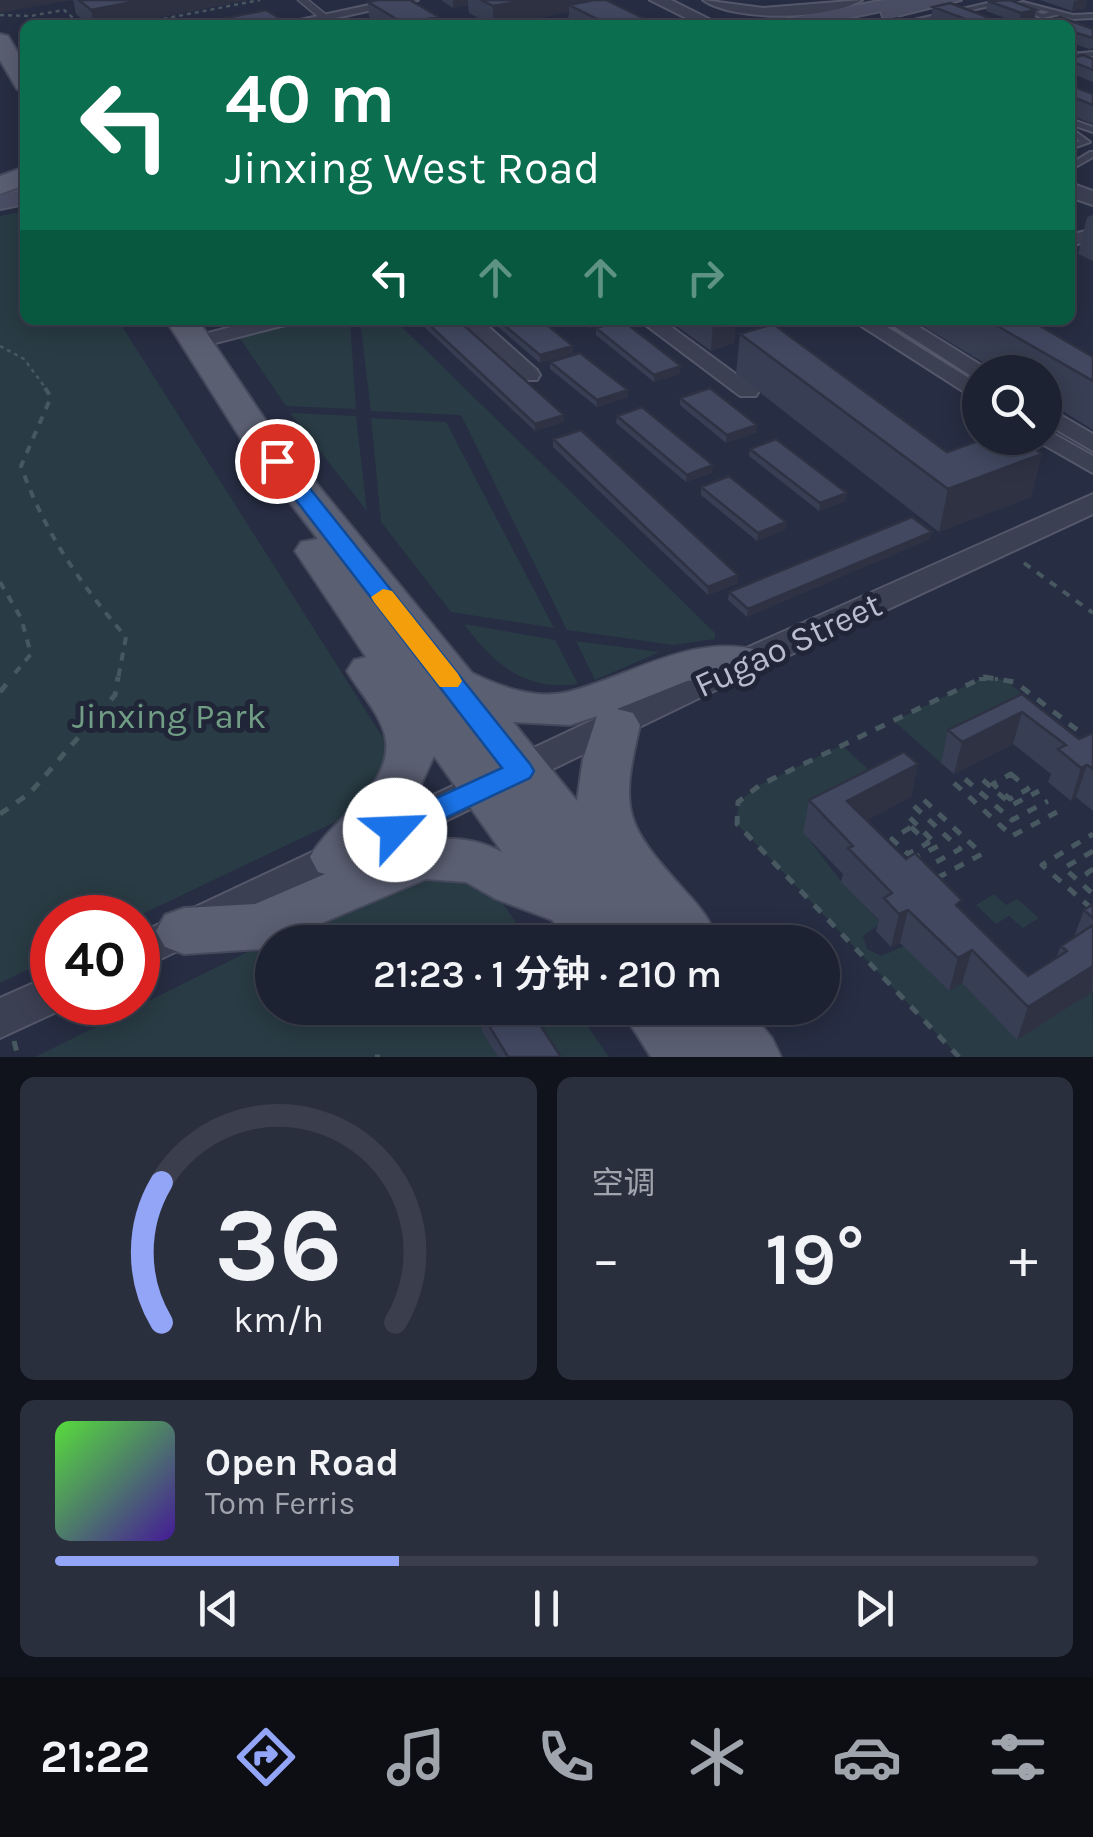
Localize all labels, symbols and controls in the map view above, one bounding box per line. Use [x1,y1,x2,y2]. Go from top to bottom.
text: 40 m [225,58,395,140]
icon: left [60,60,190,190]
text: Jinxing West Road [225,142,600,194]
icon: left [363,250,418,305]
icon: ahead [468,250,523,305]
icon: ahead [573,250,628,305]
icon: right [678,250,733,305]
map controls [962,355,1062,455]
button: search [962,355,1062,455]
pin [235,419,320,504]
icon: arrive [250,434,305,489]
street label: Fugao Street [688,584,888,706]
park label: Jinxing Park [72,696,266,737]
position arrow [343,778,447,882]
speed limit sign: 40 [30,895,160,1025]
text: 21:23 · 1 分钟 · 210 m [373,952,722,997]
text: 空调 [592,1165,656,1202]
text: 36 [214,1185,342,1306]
text: 19° [765,1215,864,1303]
text: − [592,1227,620,1291]
text: + [1009,1227,1038,1291]
text: km/h [233,1299,324,1341]
text: Open Road [205,1440,399,1485]
text: Tom Ferris [205,1485,355,1522]
icon: previous [191,1581,246,1636]
icon: pause [519,1581,574,1636]
icon: next [847,1581,902,1636]
icon: directions [231,1722,301,1792]
icon: music [381,1722,451,1792]
icon: phone [531,1722,601,1792]
icon: climate [682,1722,752,1792]
icon: car [832,1722,902,1792]
icon: filters [983,1722,1053,1792]
text: 21:22 [40,1731,150,1783]

